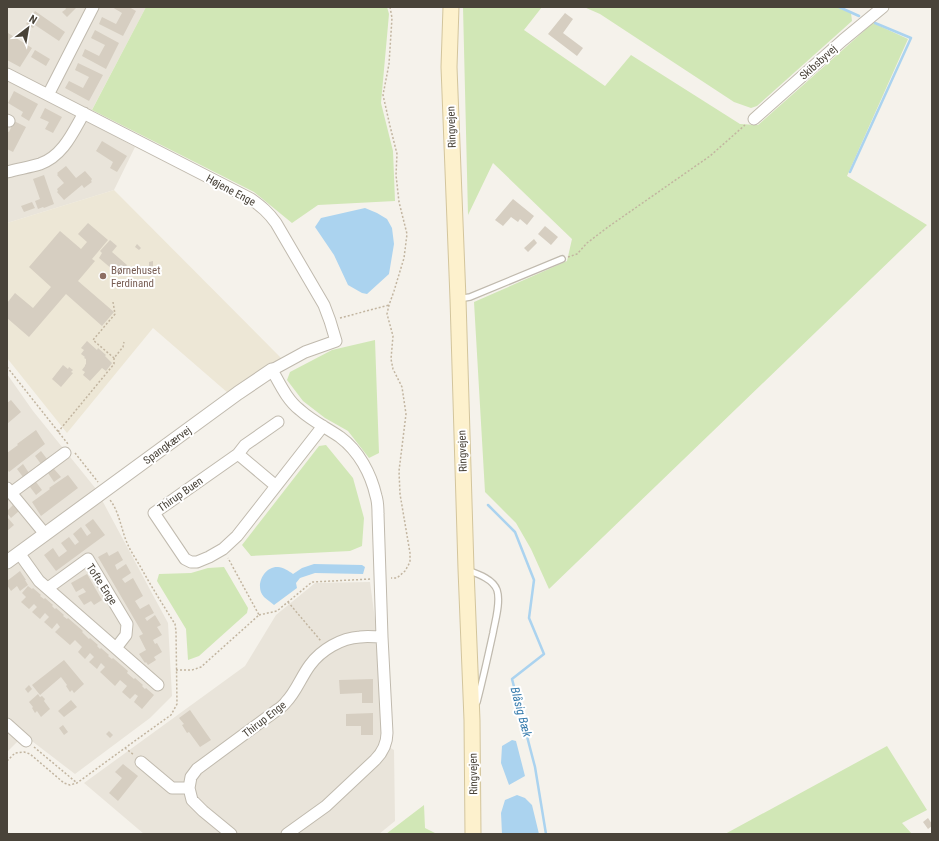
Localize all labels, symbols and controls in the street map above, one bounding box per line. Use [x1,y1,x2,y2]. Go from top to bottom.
north arrow [8,8,48,48]
text: N [27,13,39,27]
street label: Skibsbyvej [797,42,840,83]
street label: Ringvejen [444,106,459,148]
street label: Højene Enge [204,172,258,209]
place label: Børnehuset Ferdinand [111,264,160,290]
marker: Børnehuset Ferdinand [98,271,108,281]
street label: Spangkærvej [141,424,194,467]
street label: Ringvejen [455,430,470,472]
street label: Thirup Buen [155,474,205,515]
street label: Tofte Enge [83,561,120,607]
water label: Blåsig Bæk [508,685,535,739]
street label: Thirup Enge [240,698,289,740]
street label: Ringvejen [467,753,480,795]

